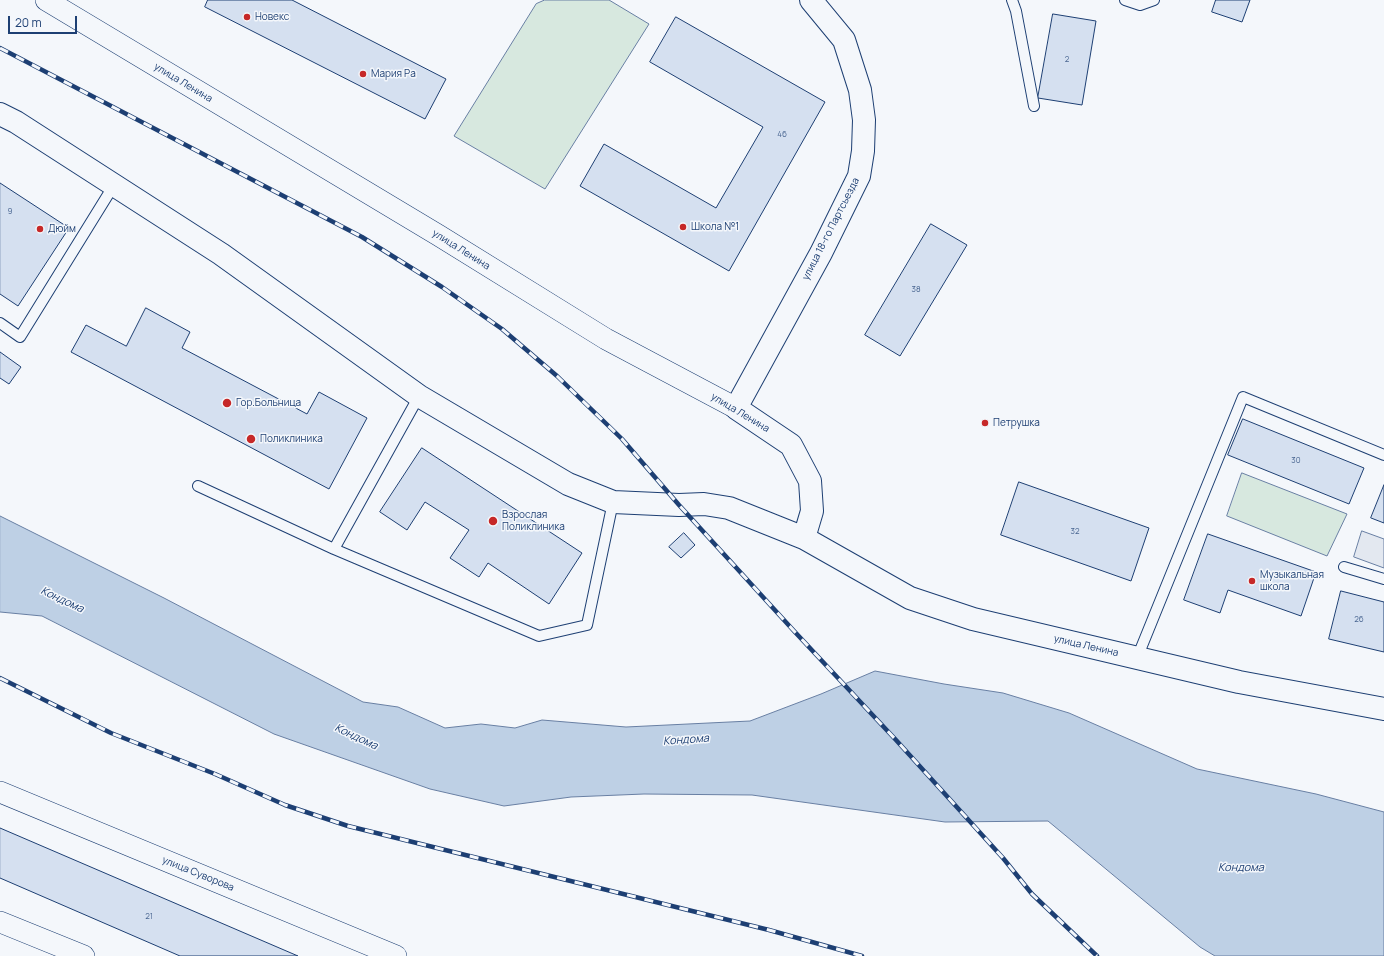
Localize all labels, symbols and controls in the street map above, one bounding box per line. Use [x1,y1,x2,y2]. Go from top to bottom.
scale bar [10,8,79,34]
place label: Новекс [255,11,289,23]
marker: Новекс [242,12,252,22]
text: 20 m [15,14,42,31]
house number: 2 [1065,55,1069,65]
street label: улица Ленина [152,61,214,105]
place label: Мария Ра [371,68,416,80]
marker: Мария Ра [358,69,368,79]
house number: 46 [777,130,787,140]
street label: улица 18-го Партсьезда [800,176,862,282]
house number: 9 [8,207,12,217]
place label: Школа №1 [691,221,739,233]
marker: Школа №1 [678,222,688,232]
place label: Дюйм [48,223,76,235]
marker: Дюйм [35,224,45,234]
street label: улица Ленина [430,227,492,273]
house number: 38 [911,285,921,295]
street label: улица Ленина [709,391,771,435]
marker: Гор.Больница [221,397,233,409]
place label: Гор.Больница [236,397,301,409]
place label: Петрушка [993,417,1040,429]
marker: Петрушка [980,418,990,428]
marker: Поликлиника [245,433,257,445]
place label: Поликлиника [260,433,323,445]
house number: 30 [1291,456,1301,466]
place label: Взрослая Поликлиника [502,509,565,532]
marker: Взрослая Поликлиника [487,515,499,527]
house number: 32 [1071,527,1079,537]
place label: Музыкальная школа [1260,569,1324,592]
marker: Музыкальная школа [1247,576,1257,586]
water label: Кондома [38,584,86,616]
house number: 26 [1354,615,1364,625]
street label: улица Ленина [1052,633,1120,659]
water label: Кондома [332,721,380,753]
water label: Кондома [663,732,709,748]
street label: улица Суворова [160,854,236,894]
water label: Кондома [1218,861,1264,875]
house number: 21 [145,912,153,922]

